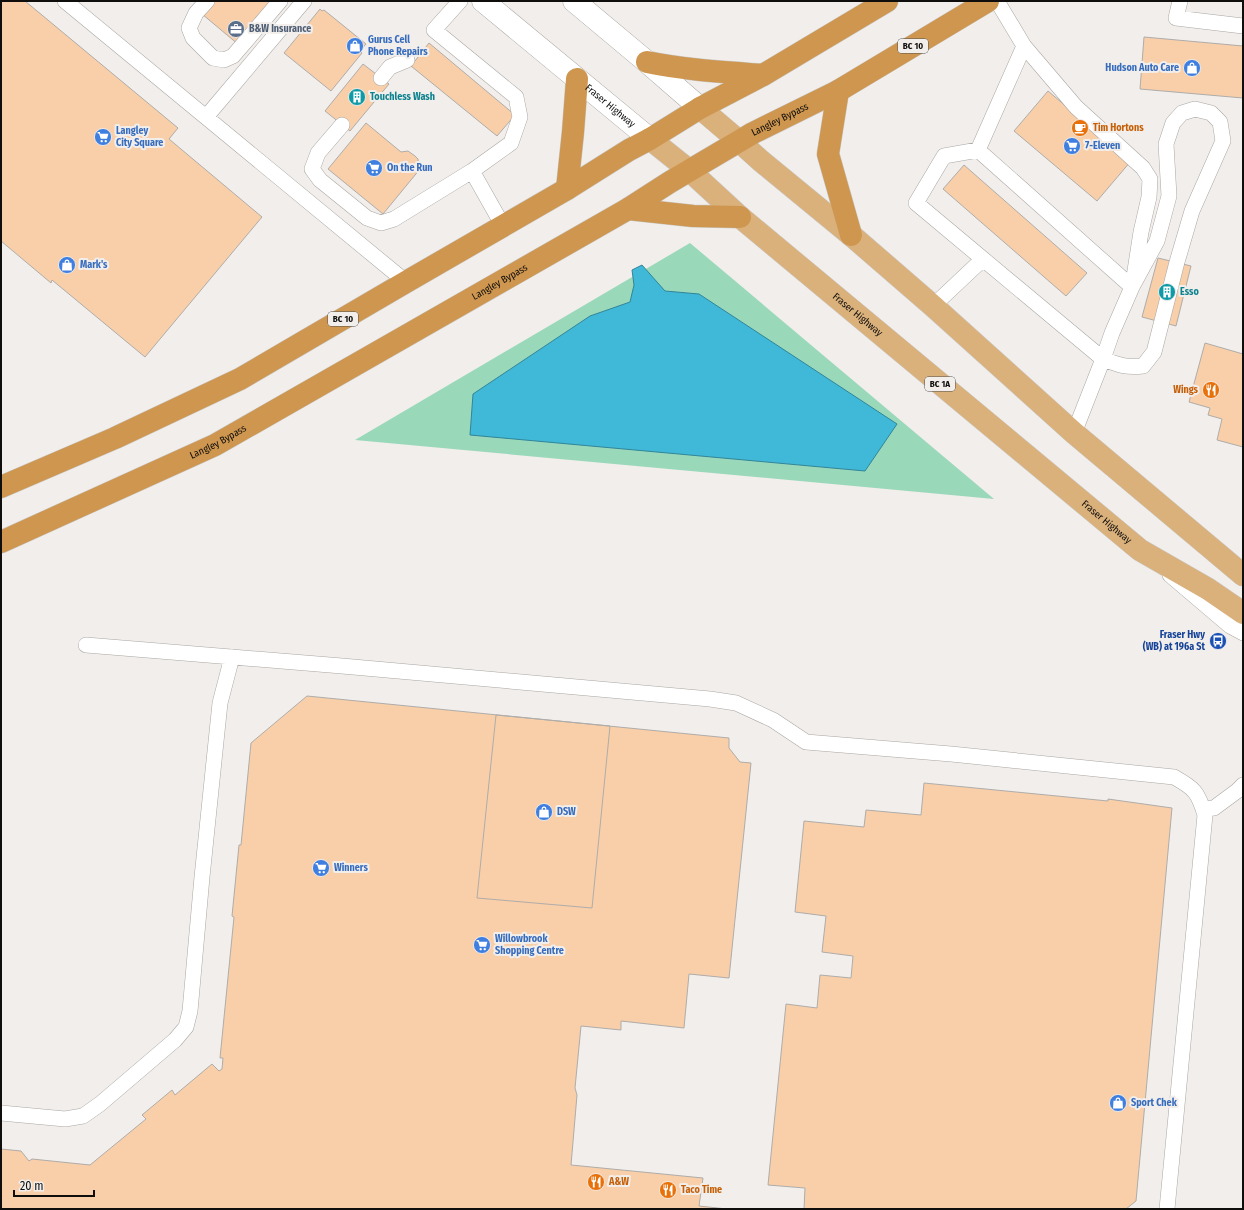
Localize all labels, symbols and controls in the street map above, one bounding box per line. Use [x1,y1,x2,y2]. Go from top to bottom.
office icon: B&W Insurance [226,19,246,39]
place label: B&W Insurance [249,23,311,35]
place label: Gurus Cell Phone Repairs [368,34,428,58]
shop icon: Gurus Cell Phone Repairs [345,36,365,56]
road number: BC 10 [898,39,928,53]
shop icon: Hudson Auto Care [1182,58,1202,78]
place label: Hudson Auto Care [1105,62,1179,74]
street label: Fraser Highway [583,82,638,131]
building icon: Touchless Wash [347,87,367,107]
place label: Touchless Wash [370,91,435,103]
street label: Langley Bypass [749,101,810,139]
cafe icon: Tim Hortons [1070,118,1090,138]
place label: Tim Hortons [1093,122,1144,134]
place label: Langley City Square [116,125,163,149]
supermarket icon: Langley City Square [93,127,113,147]
supermarket icon: 7-Eleven [1062,136,1082,156]
place label: 7-Eleven [1085,140,1120,152]
supermarket icon: On the Run [364,158,384,178]
place label: On the Run [387,162,433,174]
shop icon: Mark's [57,255,77,275]
place label: Mark's [80,259,108,271]
street label: Langley Bypass [470,262,530,303]
building icon: Esso [1157,282,1177,302]
place label: Esso [1180,286,1199,298]
street label: Fraser Highway [830,291,885,339]
road number: BC 10 [328,312,358,326]
road number: BC 1A [925,377,955,391]
restaurant icon: Wings [1201,380,1221,400]
place label: Wings [1173,384,1199,396]
street label: Langley Bypass [188,422,248,462]
street label: Fraser Highway [1079,498,1134,547]
place label: Fraser Hwy (WB) at 196a St [1143,629,1205,653]
bus stop icon: Fraser Hwy (WB) at 196a St [1208,631,1228,651]
shop icon: DSW [534,802,554,822]
place label: DSW [557,806,576,818]
supermarket icon: Winners [311,858,331,878]
place label: Winners [334,862,368,874]
place label: Willowbrook Shopping Centre [495,933,564,957]
supermarket icon: Willowbrook Shopping Centre [472,935,492,955]
shop icon: Sport Chek [1108,1093,1128,1113]
place label: Sport Chek [1131,1097,1178,1109]
scale bar [14,1172,94,1198]
restaurant icon: A&W [586,1172,606,1192]
place label: A&W [608,1176,629,1188]
text: 20 m [20,1179,44,1193]
restaurant icon: Taco Time [658,1180,678,1200]
place label: Taco Time [681,1184,722,1196]

